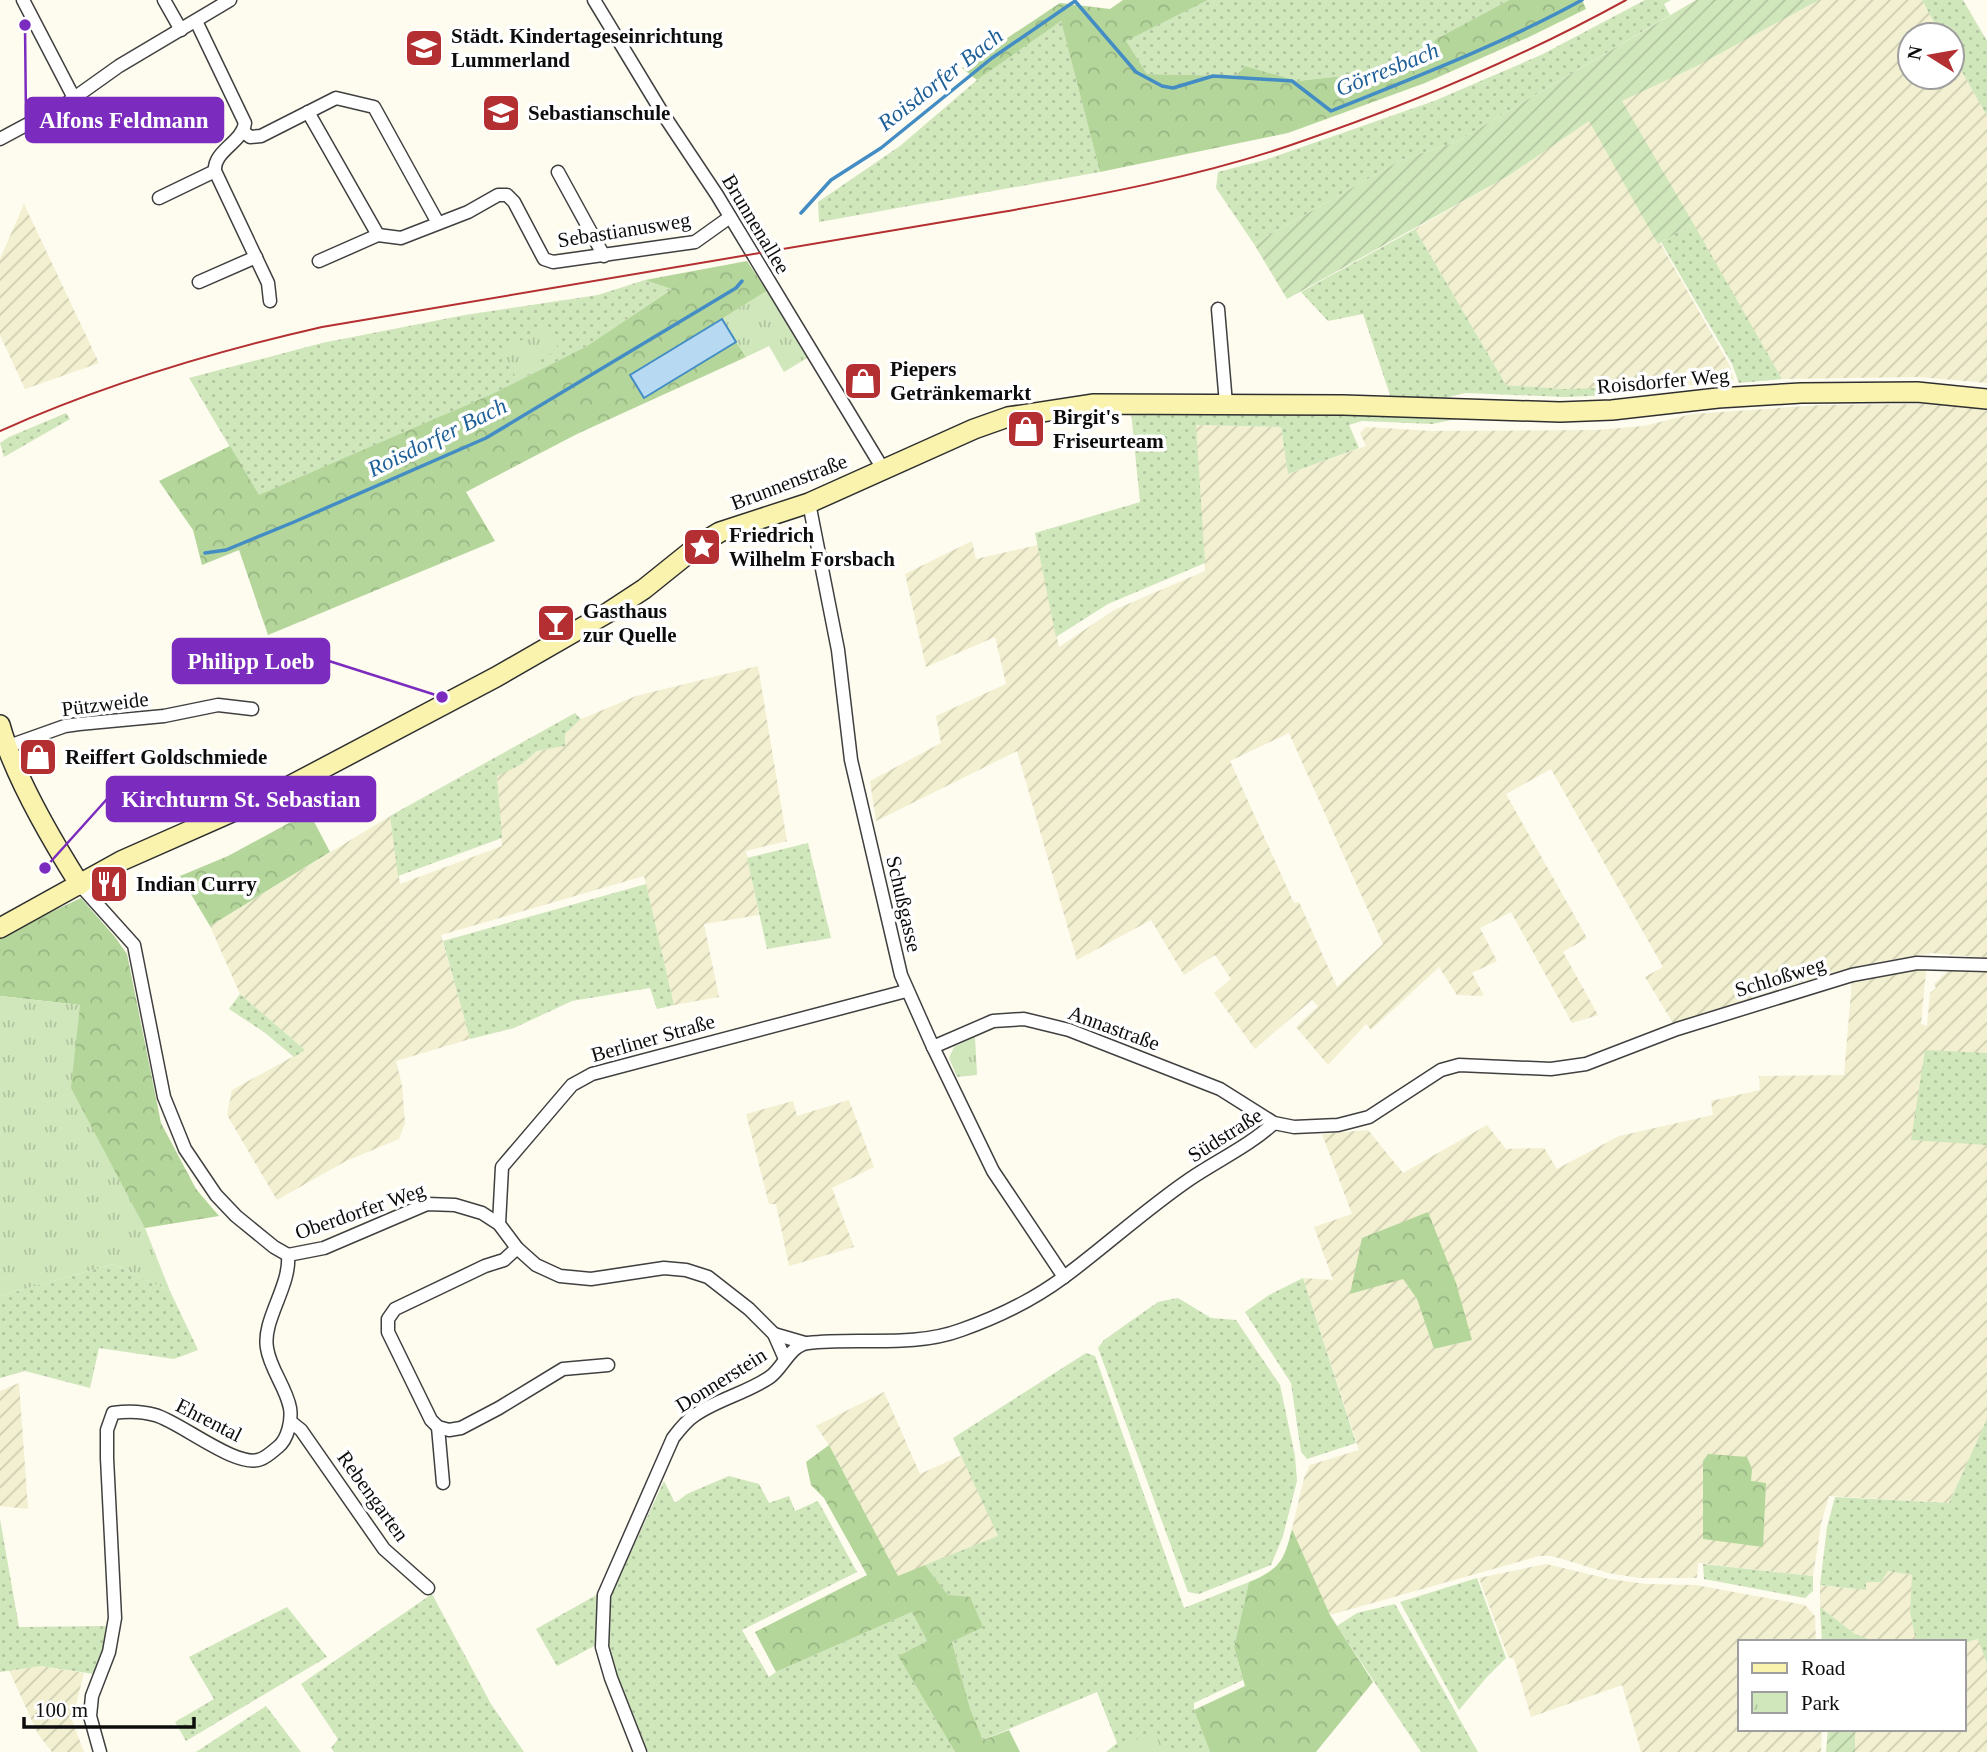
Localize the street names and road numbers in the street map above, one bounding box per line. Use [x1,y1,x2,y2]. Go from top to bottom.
street label: Brunnenallee [717,170,795,278]
street label: Sebastianusweg [556,208,693,252]
street label: Roisdorfer Weg [1596,363,1731,399]
street label: Brunnenstraße [728,449,850,515]
street label: Pützweide [60,687,150,721]
street label: Schußgasse [881,854,927,954]
street label: Schloßweg [1732,952,1829,1002]
street label: Annastraße [1065,1000,1163,1056]
street label: Berliner Straße [588,1009,718,1067]
street label: Südstraße [1184,1103,1266,1167]
street label: Oberdorfer Weg [292,1177,429,1245]
street label: Donnerstein [671,1342,771,1417]
street label: Ehrental [172,1393,246,1447]
street label: Rebengarten [332,1446,414,1546]

